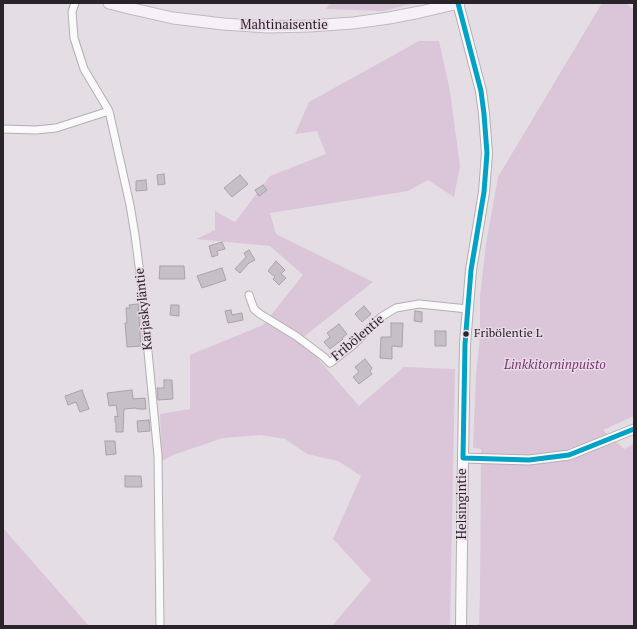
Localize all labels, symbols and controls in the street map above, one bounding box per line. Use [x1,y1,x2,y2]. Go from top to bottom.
street label: Mahtinaisentie [240,17,328,33]
street label: Karjaskyläntie [132,267,156,351]
street label: Fribölentie [329,312,387,364]
place label: Fribölentie L [474,327,542,341]
marker: Fribölentie L [461,329,471,339]
park label: Linkkitorninpuisto [504,357,606,373]
street label: Helsingintie [454,469,470,539]

